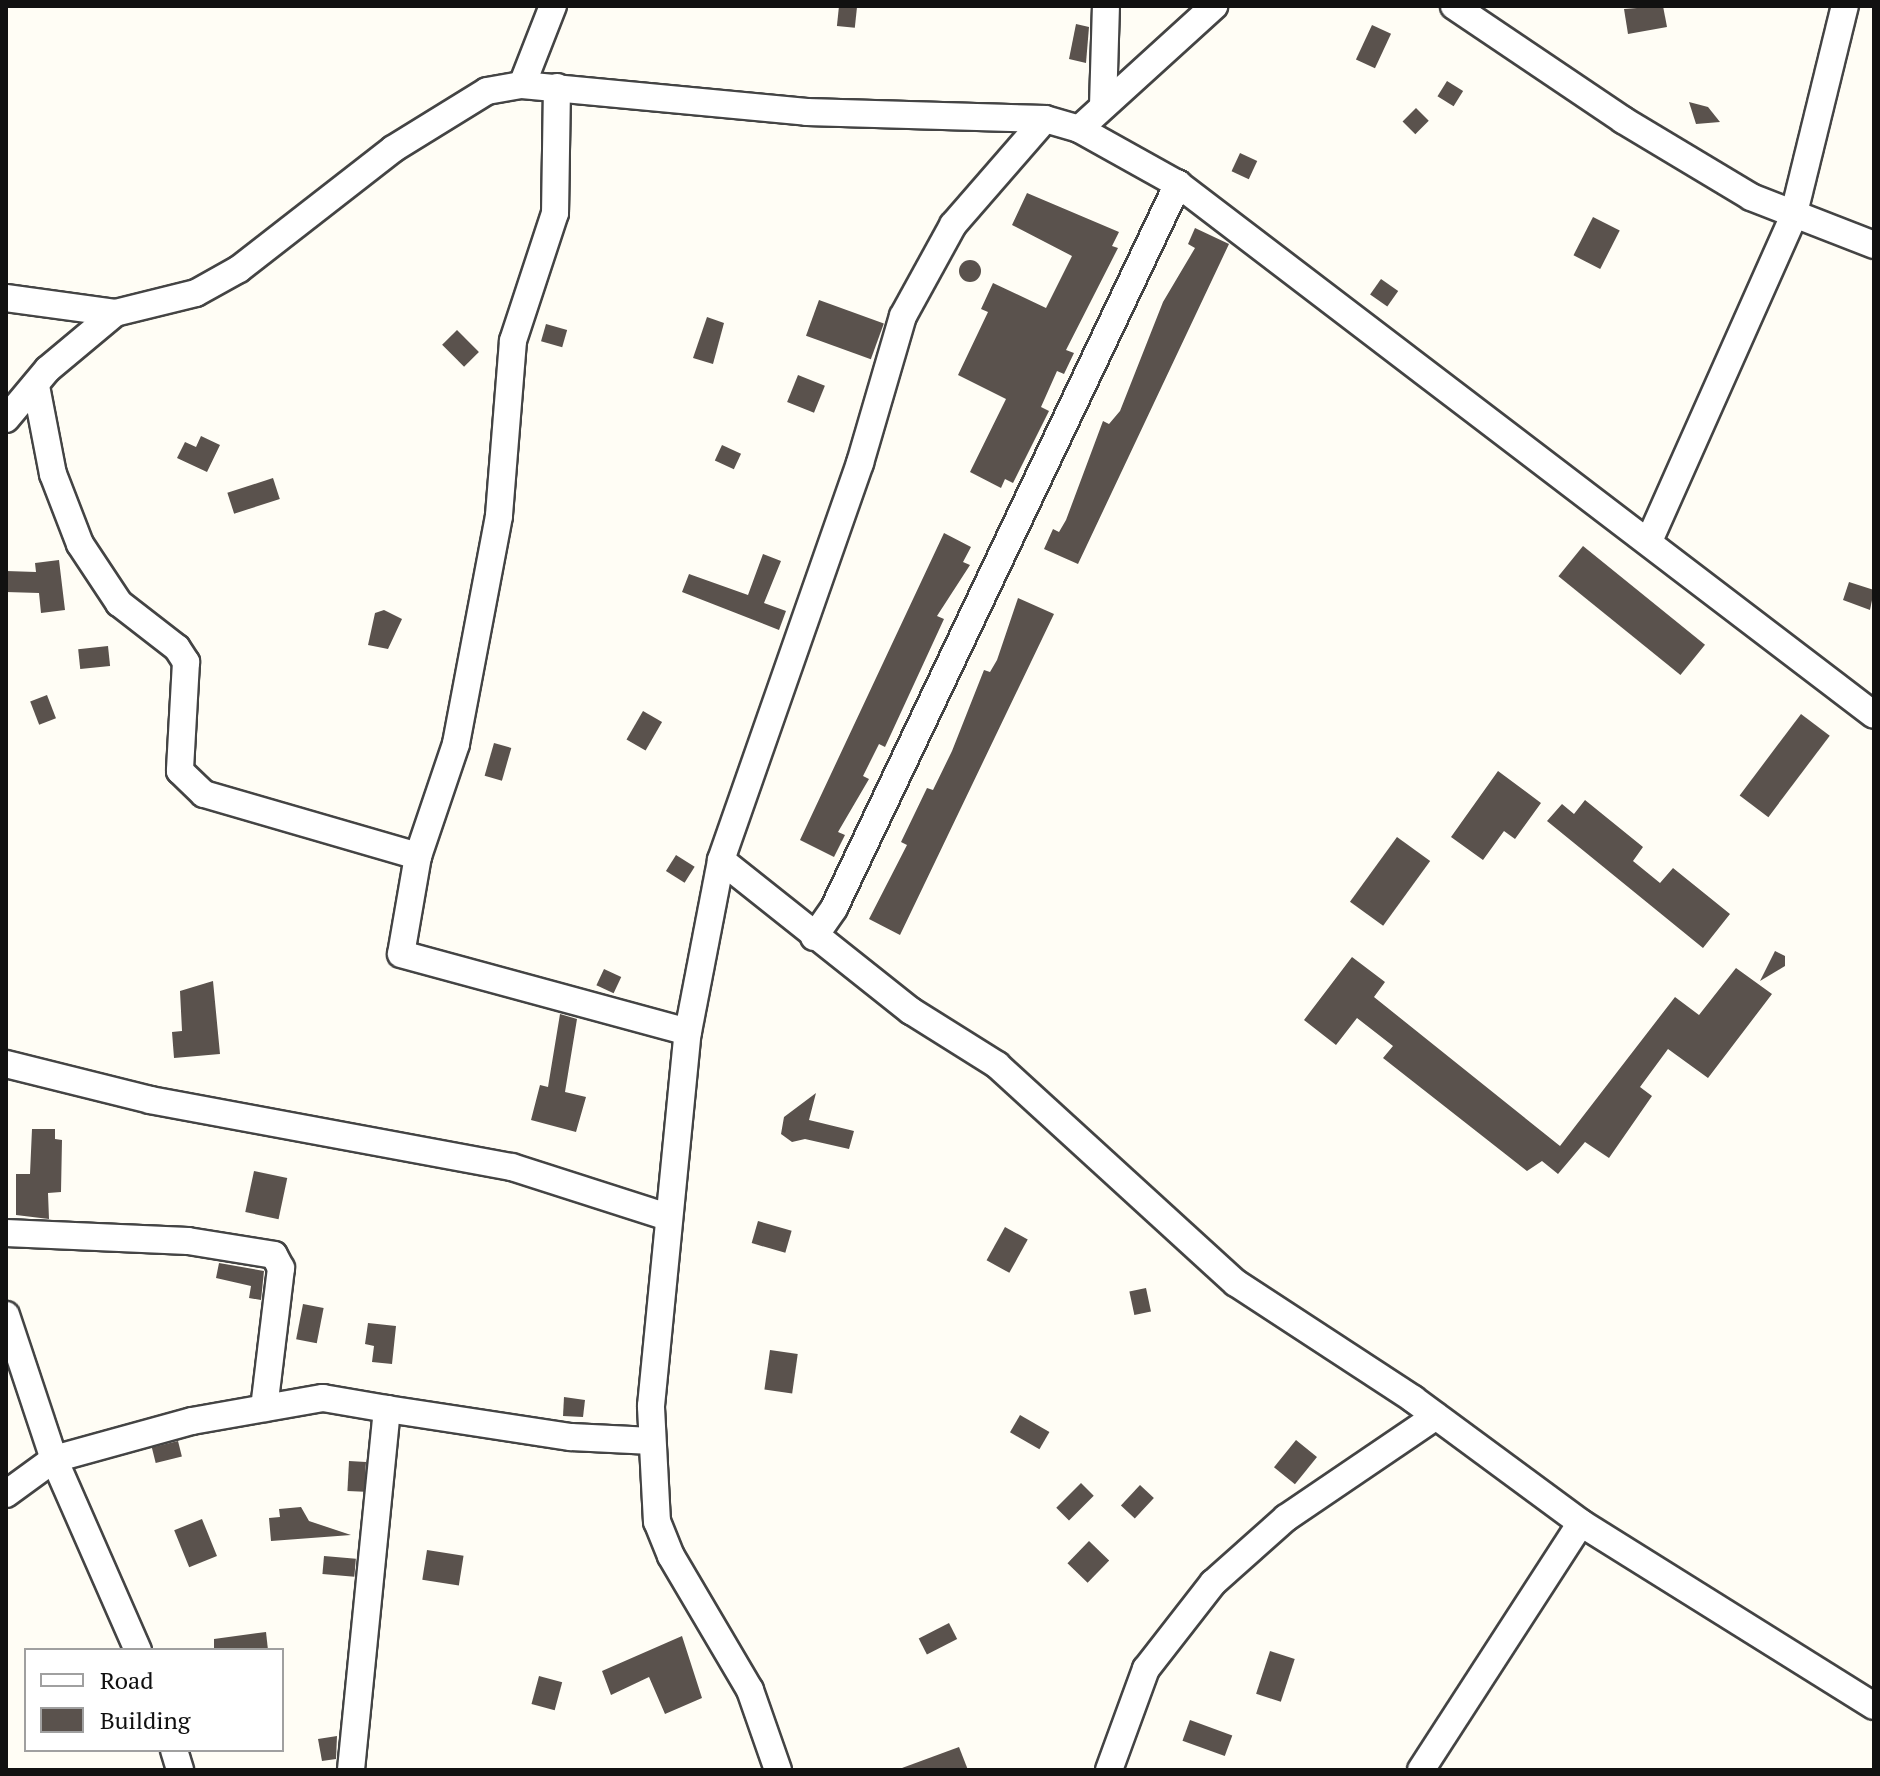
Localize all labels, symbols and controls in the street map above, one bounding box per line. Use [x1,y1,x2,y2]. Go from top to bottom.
legend [24,1648,284,1752]
text: Road [100,1664,154,1696]
text: Building [100,1704,190,1736]

